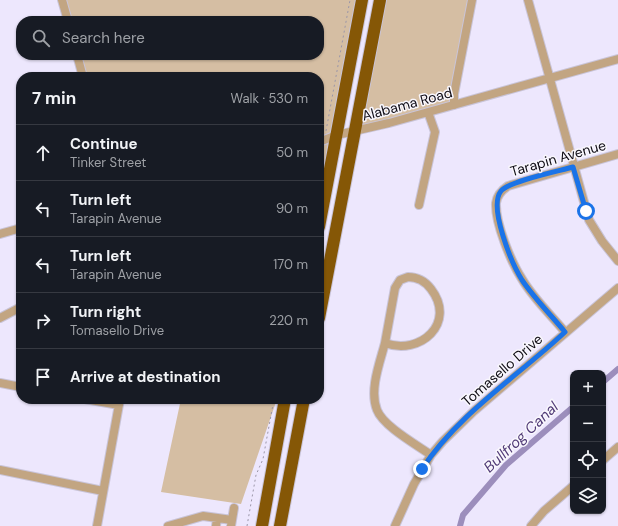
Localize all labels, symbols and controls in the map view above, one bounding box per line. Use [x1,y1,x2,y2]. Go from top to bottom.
search box [16,16,324,60]
icon: search [30,27,52,49]
text: Search here [62,28,145,48]
street label: Alabama Road [360,83,454,125]
text: 7 min [32,87,76,109]
text: Walk · 530 m [230,90,308,107]
text: Continue [70,134,138,154]
street label: Tarapin Avenue [508,136,608,180]
icon: ahead [32,142,54,164]
text: 50 m [276,144,308,161]
text: Tinker Street [70,154,146,171]
text: Turn left [70,190,131,210]
icon: left [32,198,54,220]
text: 90 m [276,200,308,217]
route start [577,202,595,220]
text: Tarapin Avenue [70,210,162,227]
text: Turn left [70,246,131,266]
icon: left [32,254,54,276]
text: 170 m [273,256,308,273]
text: Tarapin Avenue [70,266,162,283]
text: Turn right [70,302,141,322]
icon: right [32,310,54,332]
text: 220 m [269,312,308,329]
text: Tomasello Drive [70,322,164,339]
street label: Tomasello Drive [458,330,546,410]
icon: arrive [32,366,54,388]
text: Arrive at destination [70,367,221,387]
map controls [570,370,606,514]
button: + [570,370,606,406]
water label: Bullfrog Canal [479,397,563,477]
button: − [570,406,606,442]
button: locate [570,442,606,478]
route end [413,460,431,478]
button: layers [570,478,606,514]

